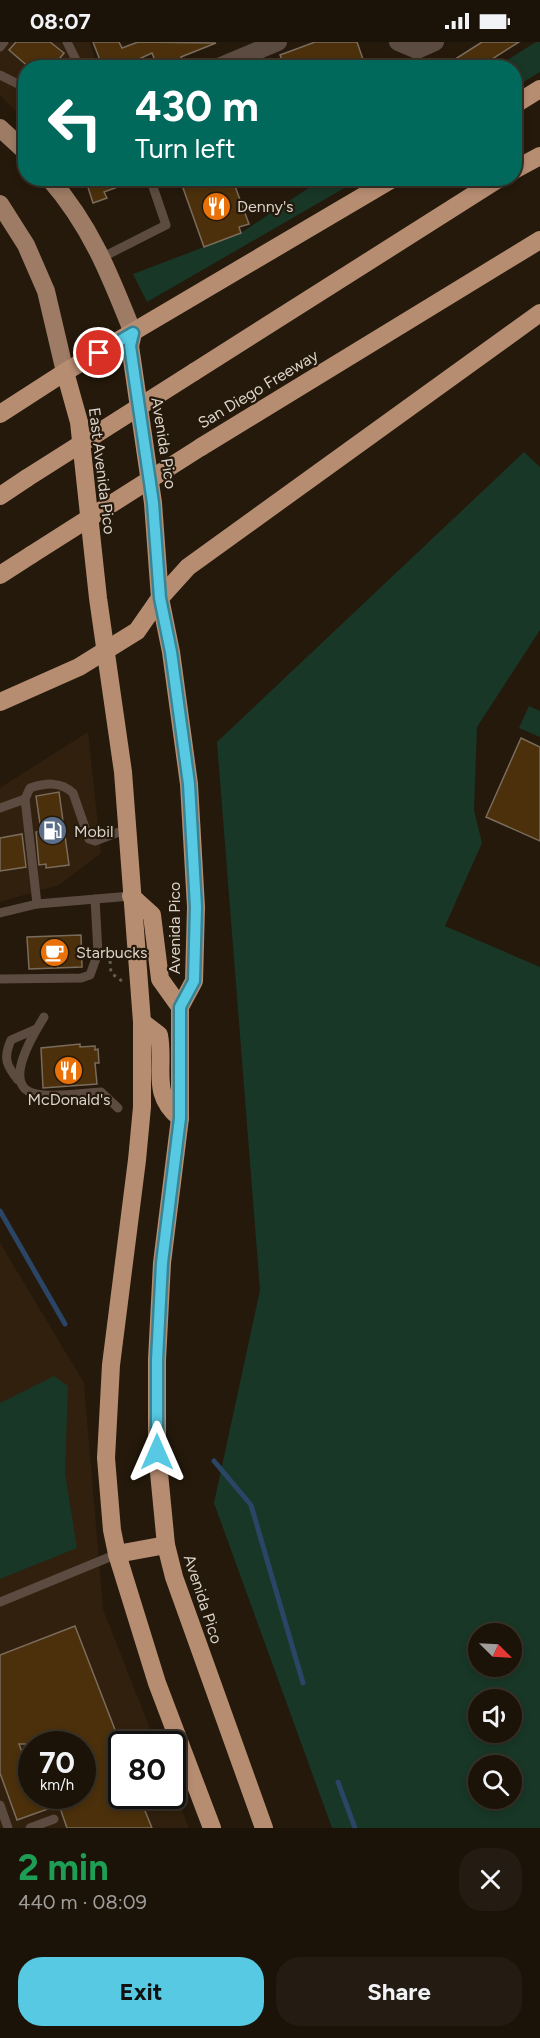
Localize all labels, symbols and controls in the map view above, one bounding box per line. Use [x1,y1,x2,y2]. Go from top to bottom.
text: 08:07 [30,8,91,35]
text: 430 m [135,81,259,132]
icon: left [36,84,114,162]
text: Turn left [135,132,235,165]
restaurant icon: Denny's [200,190,232,222]
place label: Denny's [237,197,294,216]
pin [73,327,124,378]
icon: arrive [82,336,115,369]
street label: San Diego Freeway [194,345,322,432]
street label: Avenida Pico [147,396,181,490]
street label: East Avenida Pico [85,406,119,536]
fuel station icon: Mobil [37,815,69,847]
place label: Mobil [74,822,113,841]
street label: Avenida Pico [165,882,184,974]
cafe icon: Starbucks [39,936,71,968]
place label: Starbucks [76,943,148,962]
restaurant icon: McDonald's [53,1055,85,1087]
place label: McDonald's [27,1090,111,1109]
position arrow [125,1420,189,1484]
street label: Avenida Pico [180,1552,226,1646]
north arrow [468,1623,522,1677]
map controls [468,1623,522,1809]
button: sound [468,1689,522,1743]
speed limit sign: 80 [108,1731,186,1809]
text: 70 [39,1744,75,1781]
button: search [468,1755,522,1809]
text: km/h [40,1776,74,1794]
text: 2 min [18,1846,109,1889]
button: close [459,1848,522,1911]
text: 440 m · 08:09 [18,1890,147,1914]
button: Exit [18,1957,264,2026]
button: Share [276,1957,522,2026]

